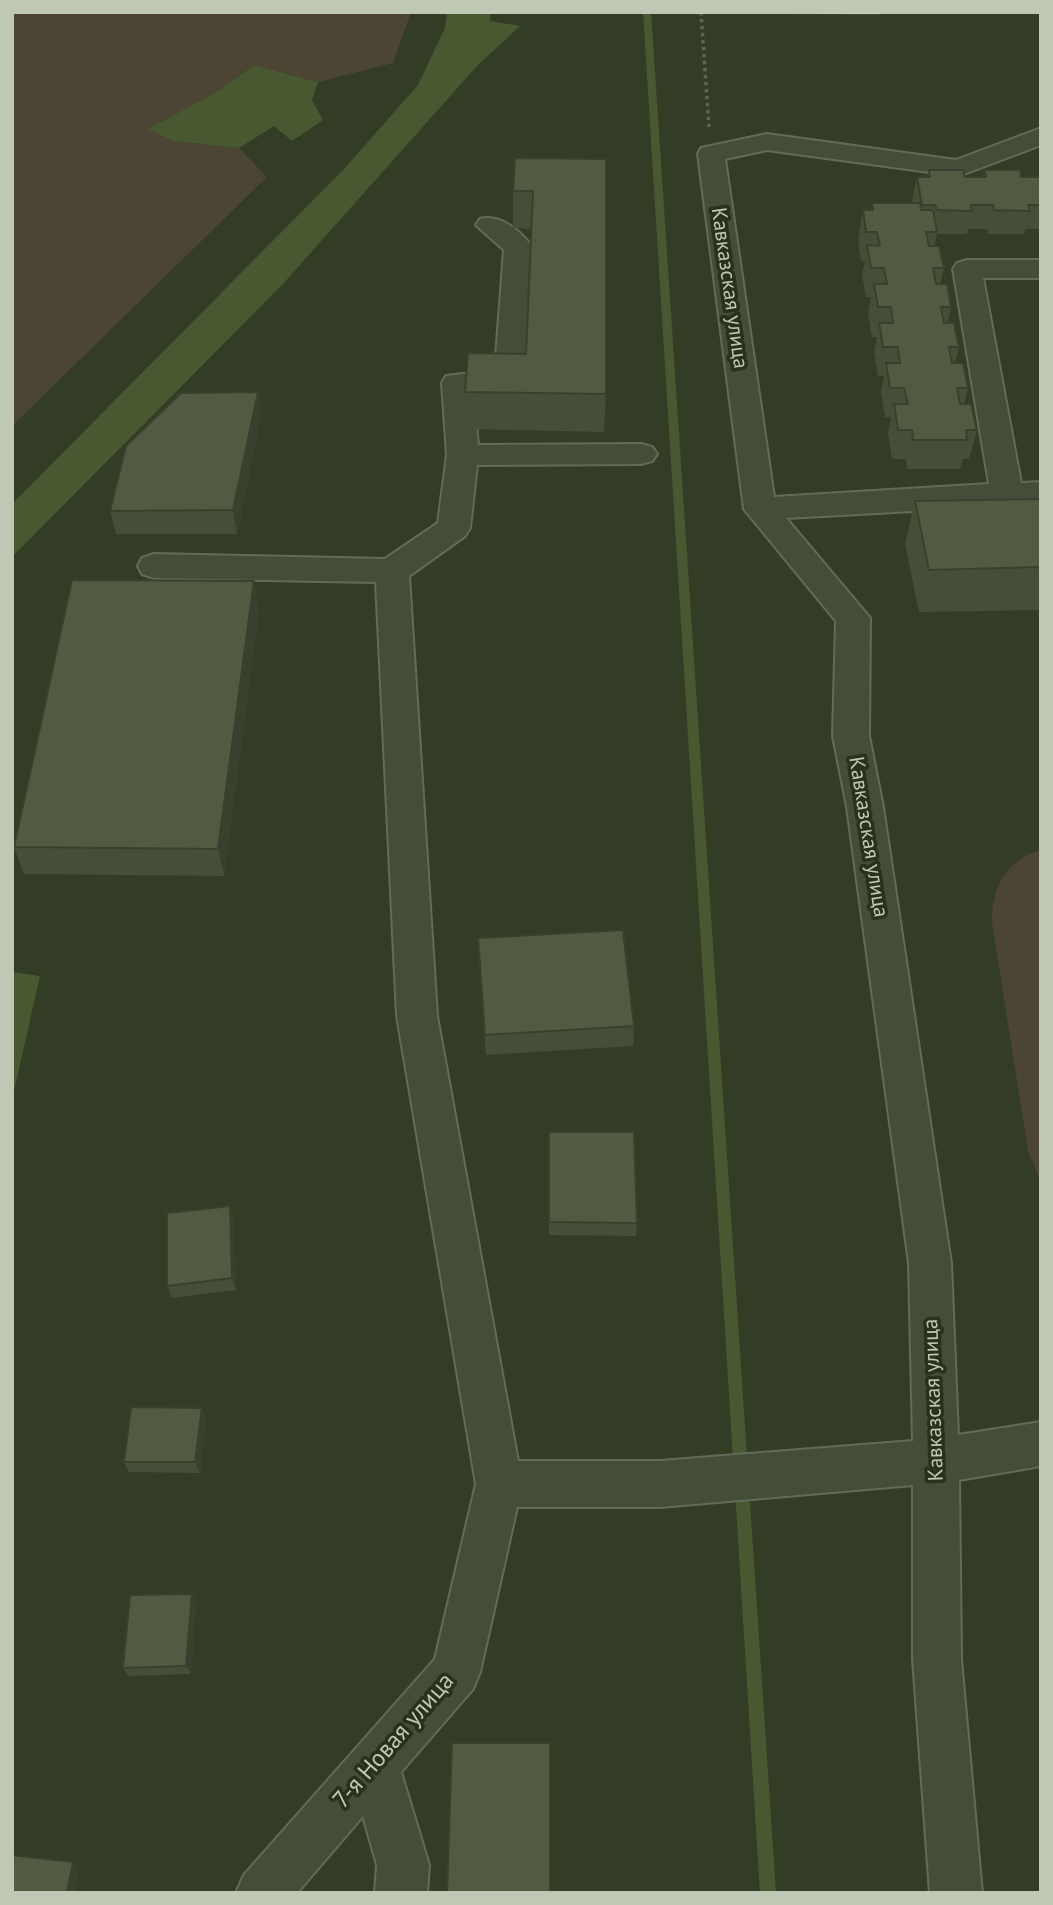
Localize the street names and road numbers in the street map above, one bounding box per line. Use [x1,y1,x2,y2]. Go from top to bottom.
street label: Кавказская улица [705,206,753,370]
street label: Кавказская улица [843,755,893,919]
street label: Кавказская улица [919,1318,949,1482]
street label: 7-я Новая улица [327,1667,461,1815]

